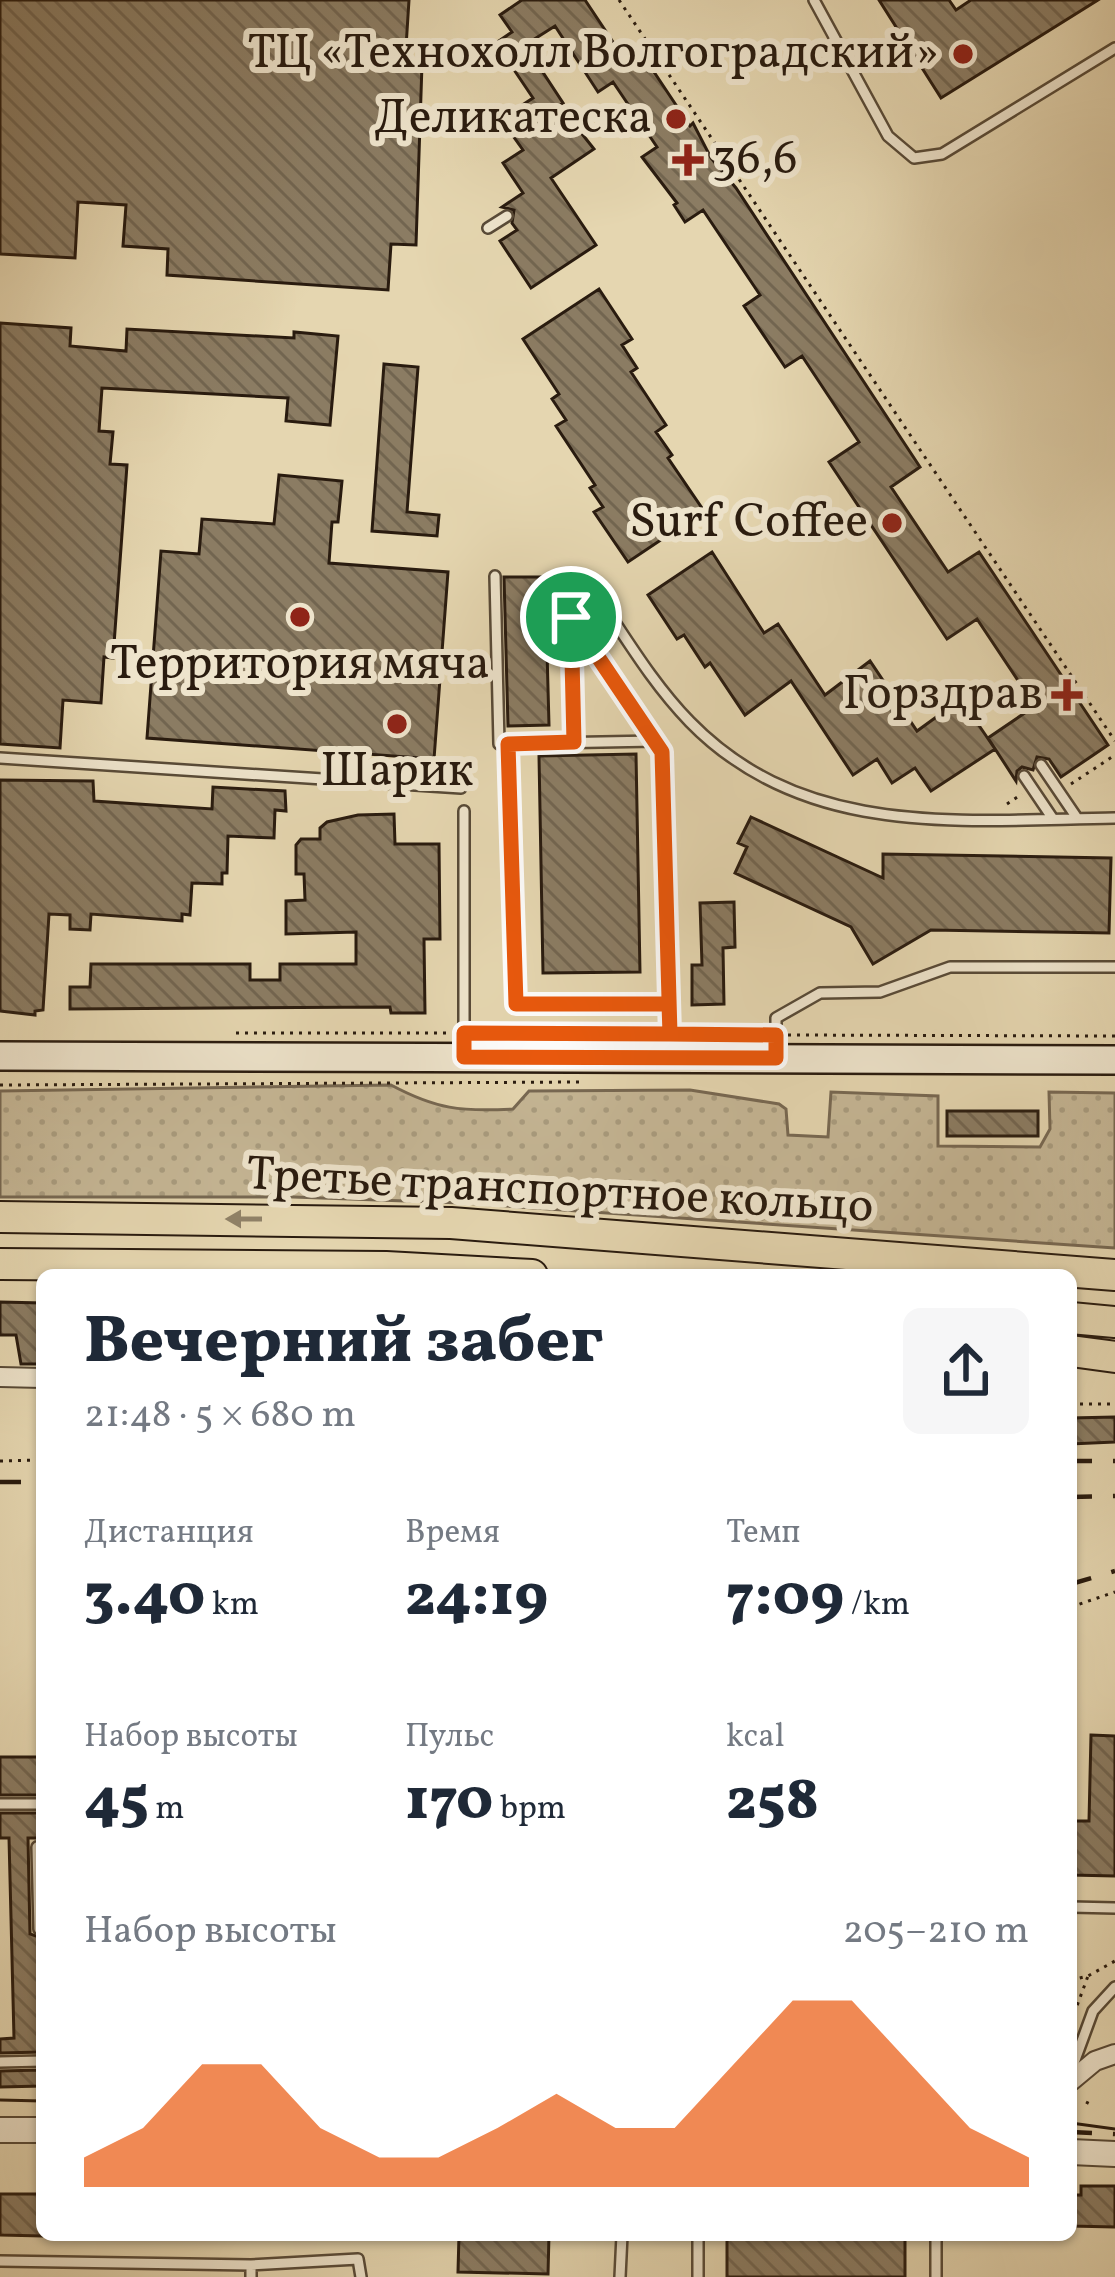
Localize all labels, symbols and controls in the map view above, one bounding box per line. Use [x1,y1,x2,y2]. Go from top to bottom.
place label: ТЦ «Технохолл Волгоградский» [248,21,939,88]
marker: ТЦ «Технохолл Волгоградский» [950,41,976,67]
place label: Деликатеска [374,86,652,153]
marker: Деликатеска [663,106,689,132]
place label: 36,6 [712,127,798,194]
marker: 36,6 [675,147,701,173]
place label: Surf Coffee [629,490,868,557]
marker: Surf Coffee [879,510,905,536]
pin [520,566,622,668]
icon: arrive [538,584,604,650]
marker: Территория мяча [287,604,313,630]
place label: Территория мяча [110,632,490,699]
place label: Горздрав [843,662,1043,729]
marker: Горздрав [1054,682,1080,708]
marker: Шарик [384,711,410,737]
place label: Шарик [320,739,474,806]
street label: Третье транспортное кольцо [245,1142,875,1242]
one-way arrow [224,1209,262,1229]
text: Вечерний забег [84,1298,604,1390]
button: share [903,1308,1029,1434]
text: 21:48 · 5 × 680 m [84,1389,356,1443]
text: Дистанция [84,1511,254,1557]
text: Время [405,1511,500,1557]
text: Темп [726,1511,800,1557]
text: 3.40 [84,1557,205,1640]
text: 24:19 [405,1557,548,1640]
text: 7:09 [726,1557,844,1640]
text: km [205,1583,259,1629]
text: /km [844,1583,910,1629]
text: Набор высоты [84,1715,298,1761]
text: Пульс [405,1715,494,1761]
text: kcal [726,1715,785,1761]
text: 45 [84,1761,149,1844]
text: 170 [405,1761,493,1844]
text: 258 [726,1761,819,1844]
text: m [149,1787,185,1833]
text: bpm [493,1787,566,1833]
text: Набор высоты [84,1905,337,1959]
text: 205–210 m [843,1905,1029,1959]

